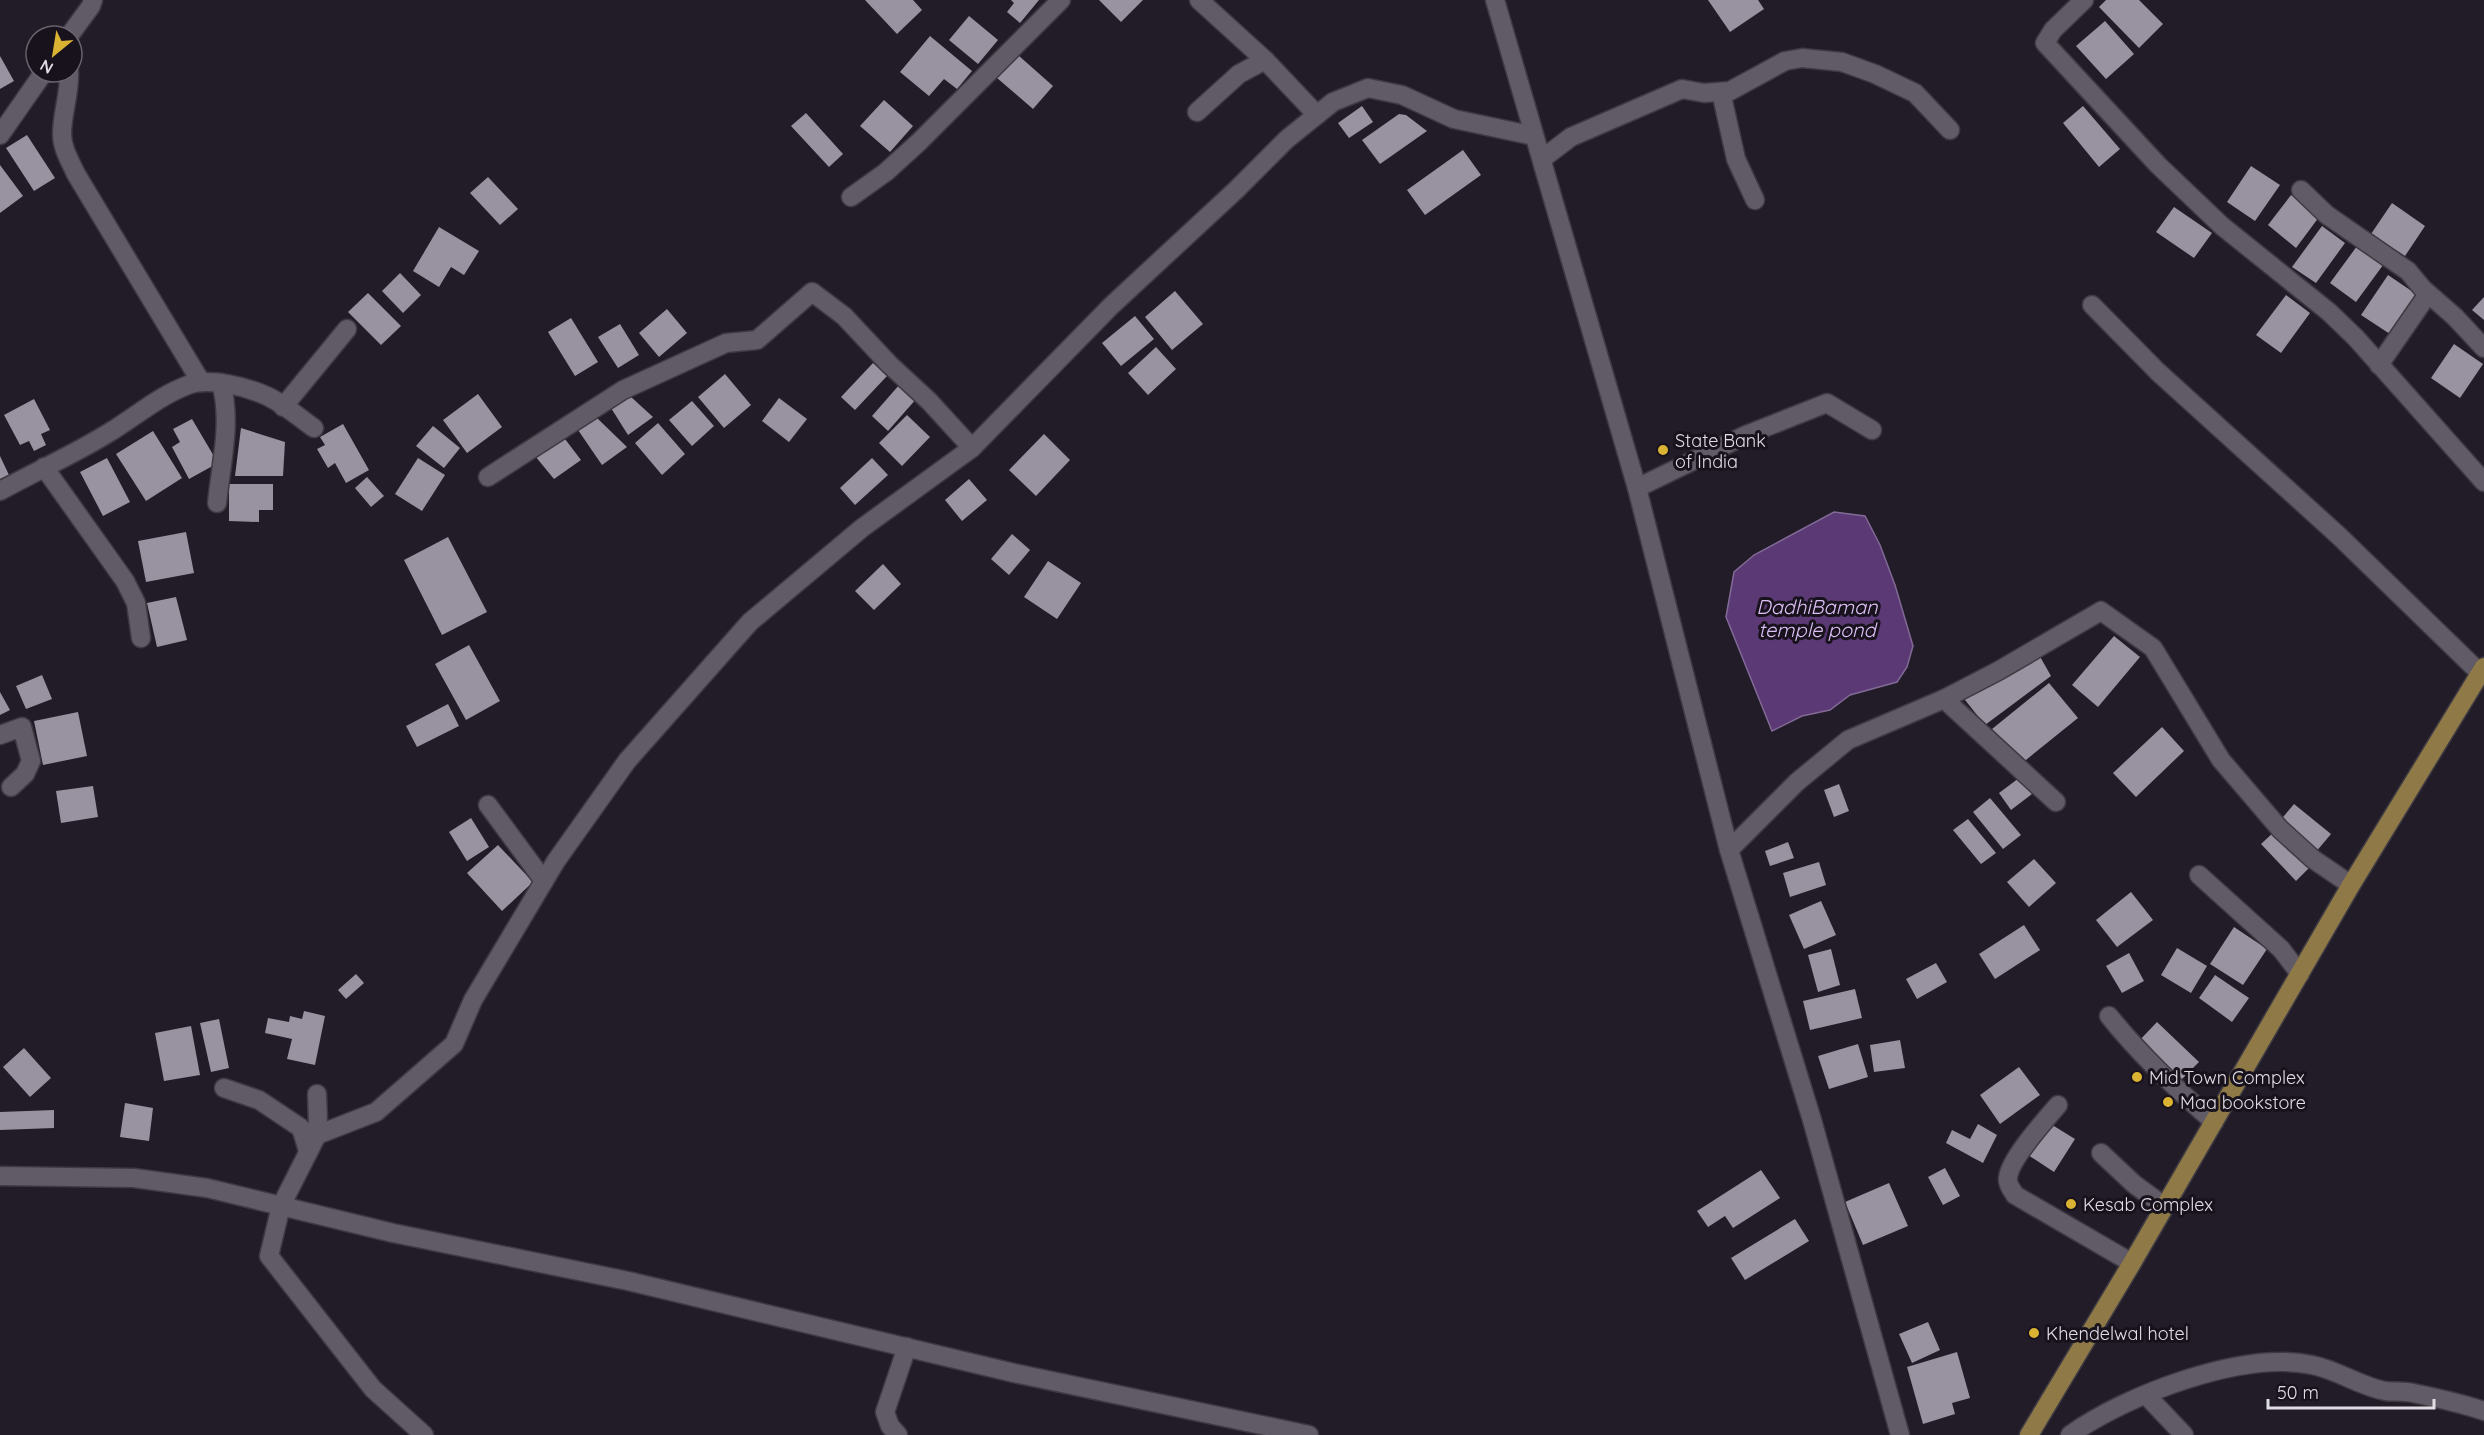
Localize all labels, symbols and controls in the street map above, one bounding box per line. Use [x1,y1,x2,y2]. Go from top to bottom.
north arrow [24,24,84,84]
text: N [36,55,57,79]
place label: State Bank of India [1675,429,1766,473]
marker: State Bank of India [1656,443,1670,457]
water label: DadhiBaman temple pond [1756,594,1879,642]
place label: Mid Town Complex [2149,1066,2305,1089]
marker: Mid Town Complex [2130,1070,2144,1084]
place label: Maa bookstore [2180,1091,2306,1114]
marker: Maa bookstore [2161,1095,2175,1109]
place label: Kesab Complex [2083,1193,2213,1216]
marker: Kesab Complex [2064,1197,2078,1211]
place label: Khendelwal hotel [2046,1322,2189,1345]
marker: Khendelwal hotel [2027,1326,2041,1340]
scale bar [2268,1372,2434,1410]
text: 50 m [2277,1381,2319,1404]

